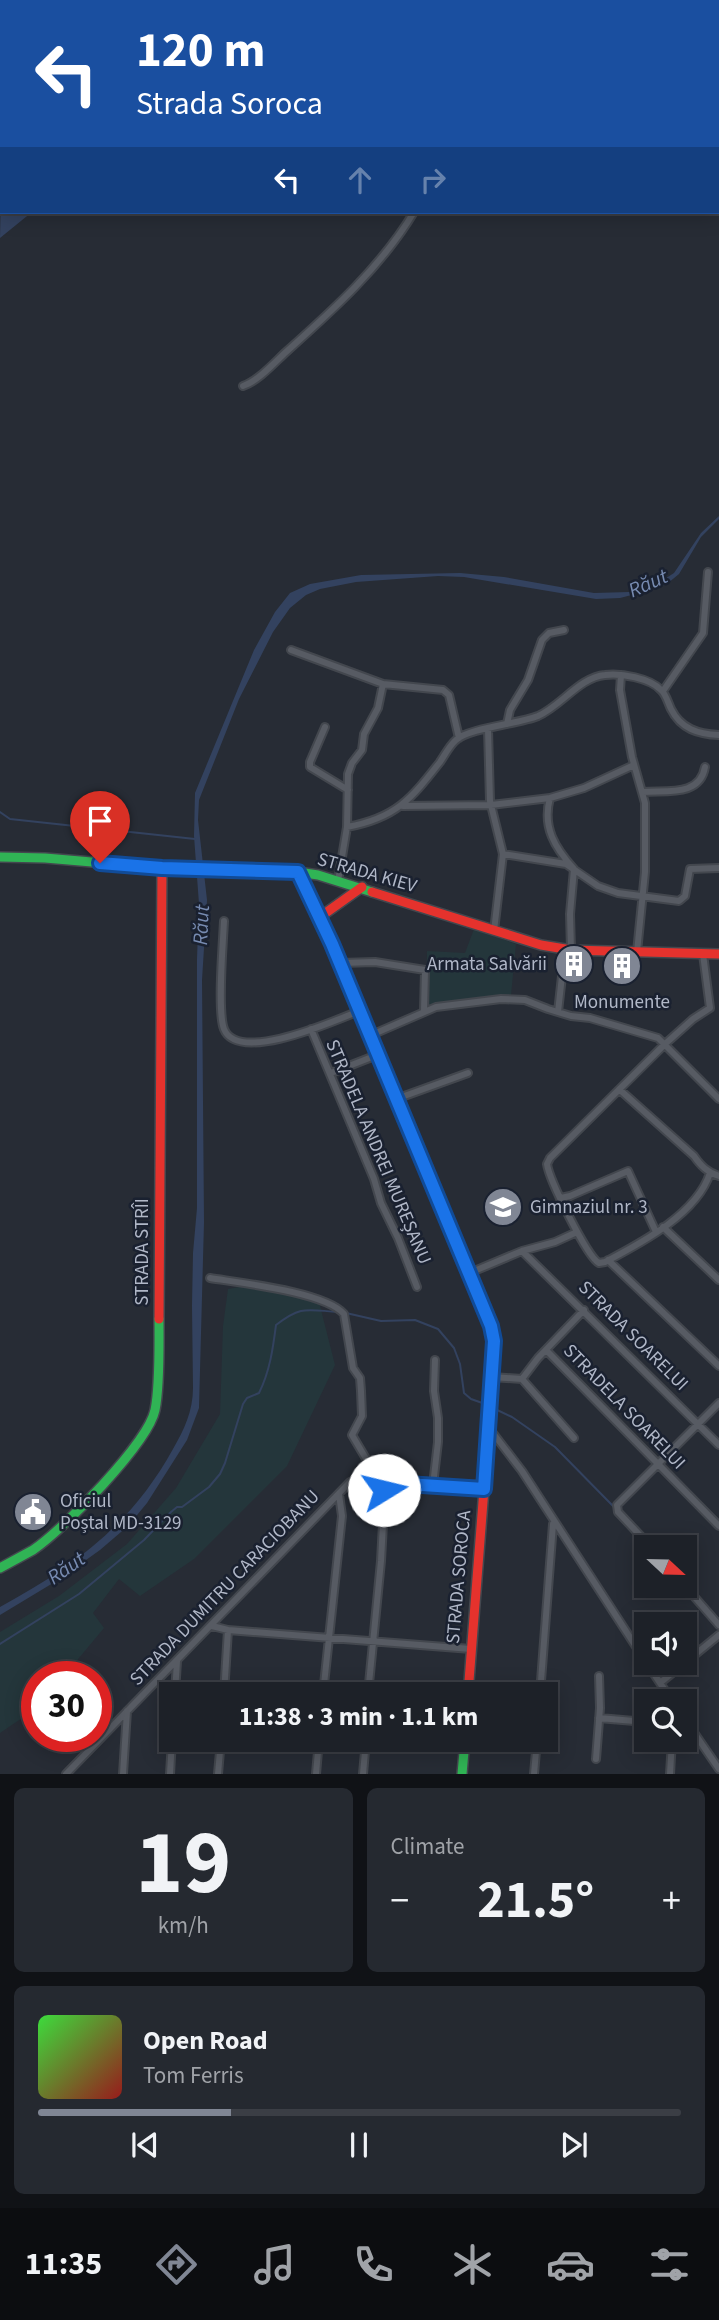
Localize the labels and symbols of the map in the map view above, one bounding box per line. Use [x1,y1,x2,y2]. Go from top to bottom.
water label: Răut [623,561,674,605]
pin [70,791,130,863]
street label: STRADA KIEV [314,846,420,900]
water label: Răut [185,903,217,946]
building icon: Armata Salvării [553,943,595,985]
building icon: Monumente [601,945,643,987]
place label: Armata Salvării [427,951,547,978]
place label: Monumente [574,989,670,1016]
street label: STRADELA ANDREI MUREȘANU [318,1035,438,1269]
school or university icon: Gimnaziul nr. 3 [482,1186,524,1228]
place label: Gimnaziul nr. 3 [530,1194,648,1221]
street label: STRADA STRÎI [129,1198,156,1306]
street label: STRADA SOARELUI [572,1275,694,1397]
street label: STRADELA SOARELUI [557,1338,691,1476]
position arrow [347,1453,421,1527]
street label: STRADA DUMITRU CARACIOBANU [124,1484,326,1692]
place label: Oficiul Poștal MD-3129 [60,1488,182,1537]
public building icon: Oficiul Poștal MD-3129 [12,1491,54,1533]
street label: STRADA SOROCA [440,1508,478,1645]
north arrow [634,1535,696,1598]
water label: Răut [41,1543,92,1592]
speed limit sign: 30 [21,1661,112,1752]

